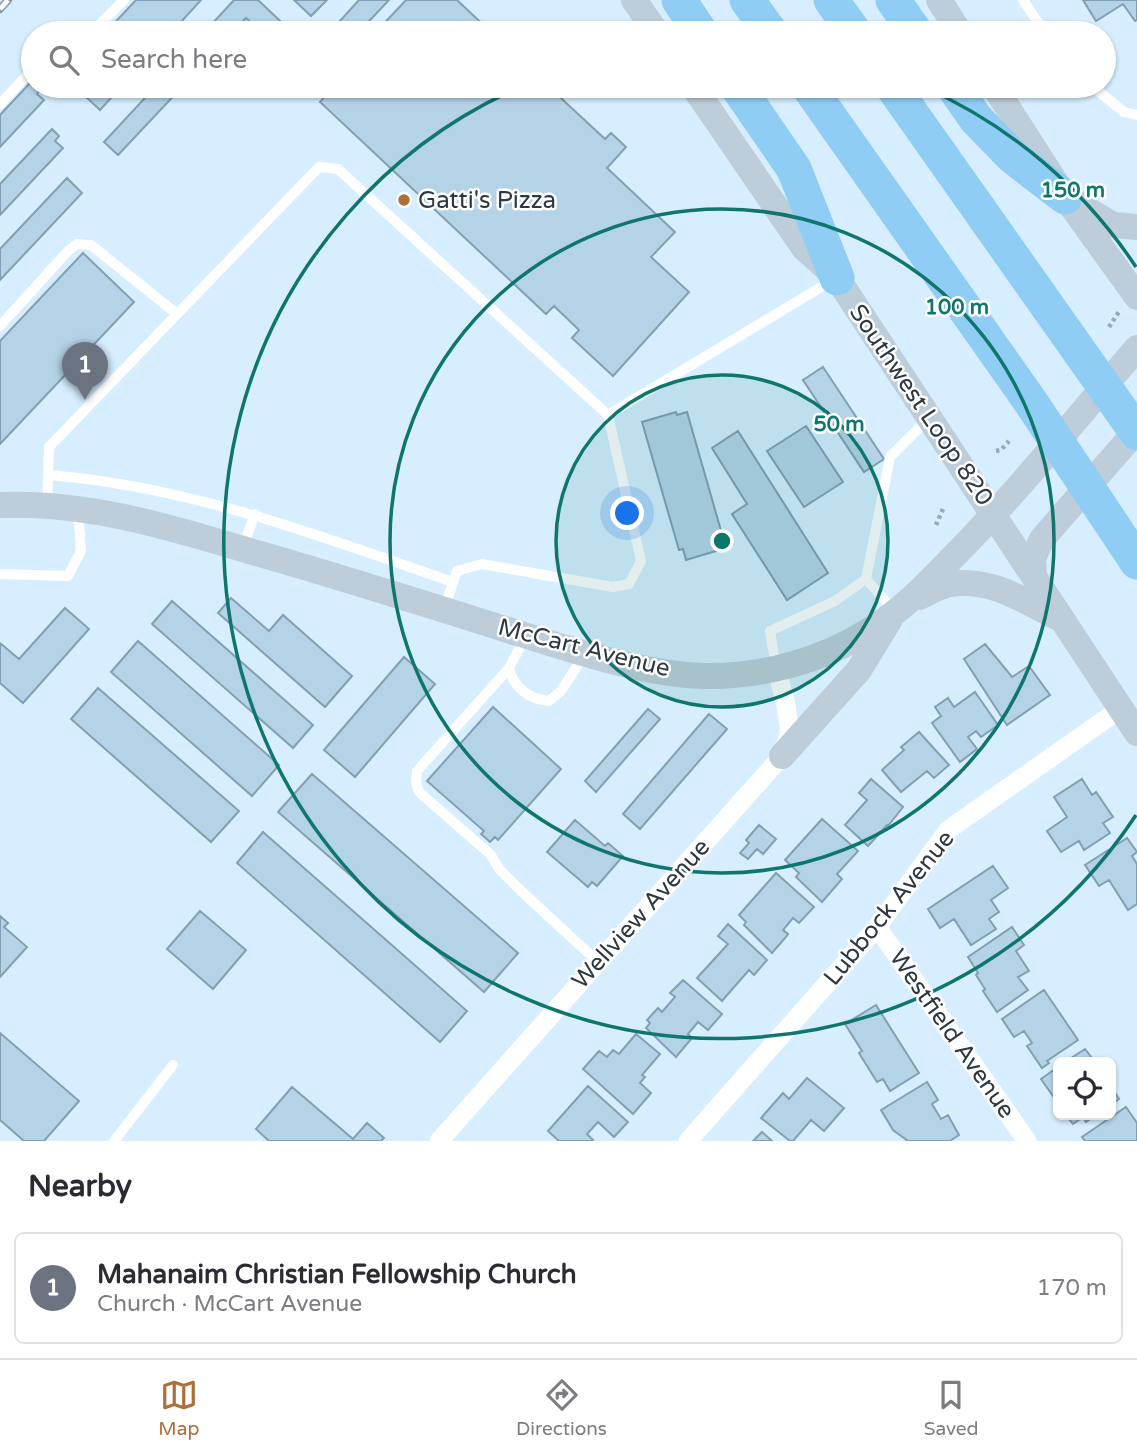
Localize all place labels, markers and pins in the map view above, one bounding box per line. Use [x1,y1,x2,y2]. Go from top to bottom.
place label: Gatti's Pizza [418,186,556,215]
marker: Gatti's Pizza [396,192,412,208]
pin: 1 [62,342,108,400]
centre of rings [710,529,734,553]

